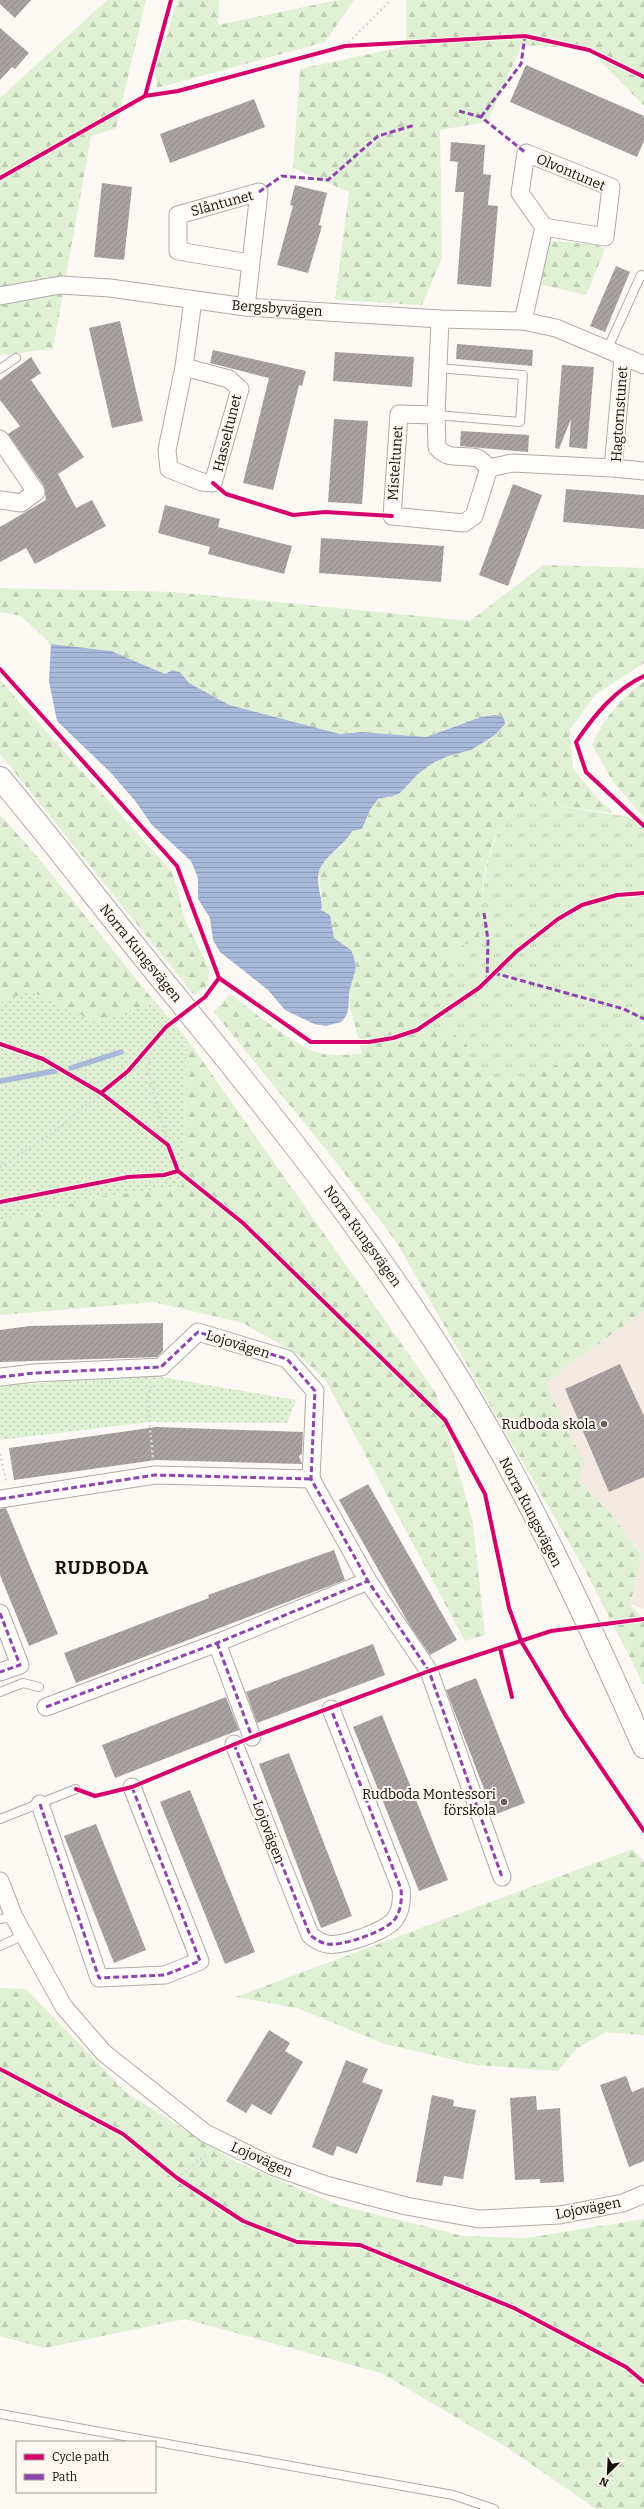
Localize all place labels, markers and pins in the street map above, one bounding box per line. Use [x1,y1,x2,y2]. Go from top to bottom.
place label: Rudboda skola [502,1416,596,1433]
marker: Rudboda skola [599,1419,609,1429]
place label: Rudboda Montessori förskola [362,1786,496,1819]
marker: Rudboda Montessori förskola [499,1797,509,1807]

